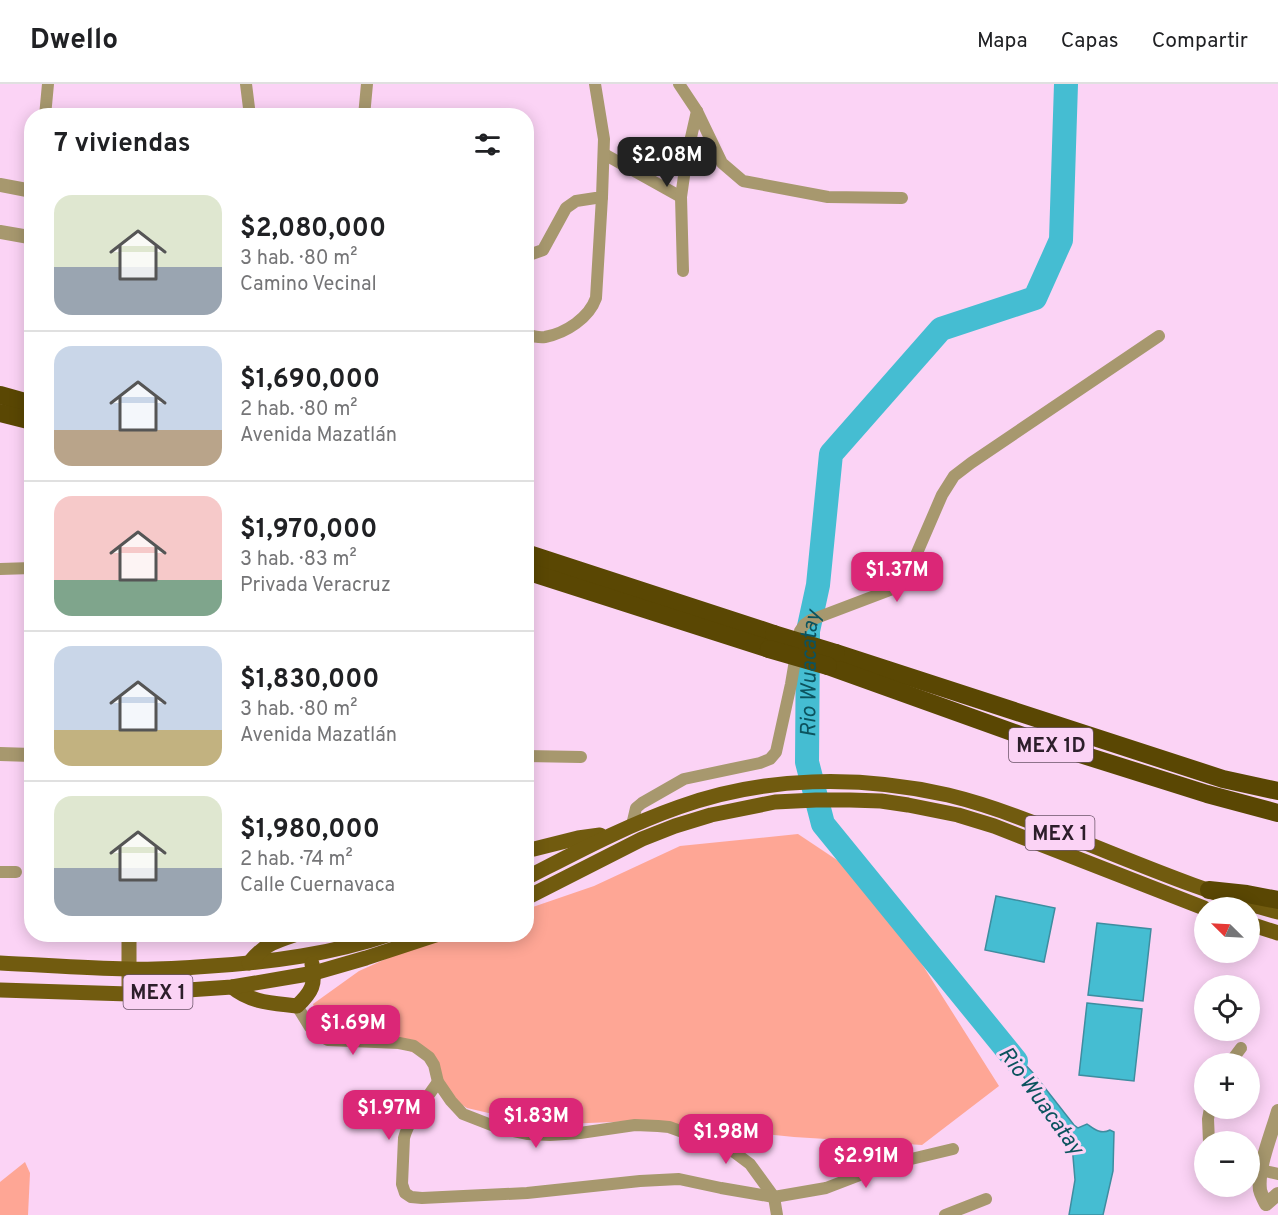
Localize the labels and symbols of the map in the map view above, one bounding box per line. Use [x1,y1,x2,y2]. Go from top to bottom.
pin: $2.08M [618,137,716,188]
pin: $1.37M [848,552,946,603]
water label: Rio Wuacatay [796,606,829,738]
road number: MEX 1D [1009,728,1093,762]
road number: MEX 1 [1026,816,1094,850]
north arrow [1194,897,1260,963]
road number: MEX 1 [124,975,192,1009]
pin: $1.69M [304,1005,402,1056]
water label: Rio Wuacatay [992,1042,1089,1162]
pin: $1.97M [340,1090,438,1141]
pin: $1.83M [487,1098,585,1149]
pin: $1.98M [677,1114,775,1165]
pin: $2.91M [817,1138,915,1189]

